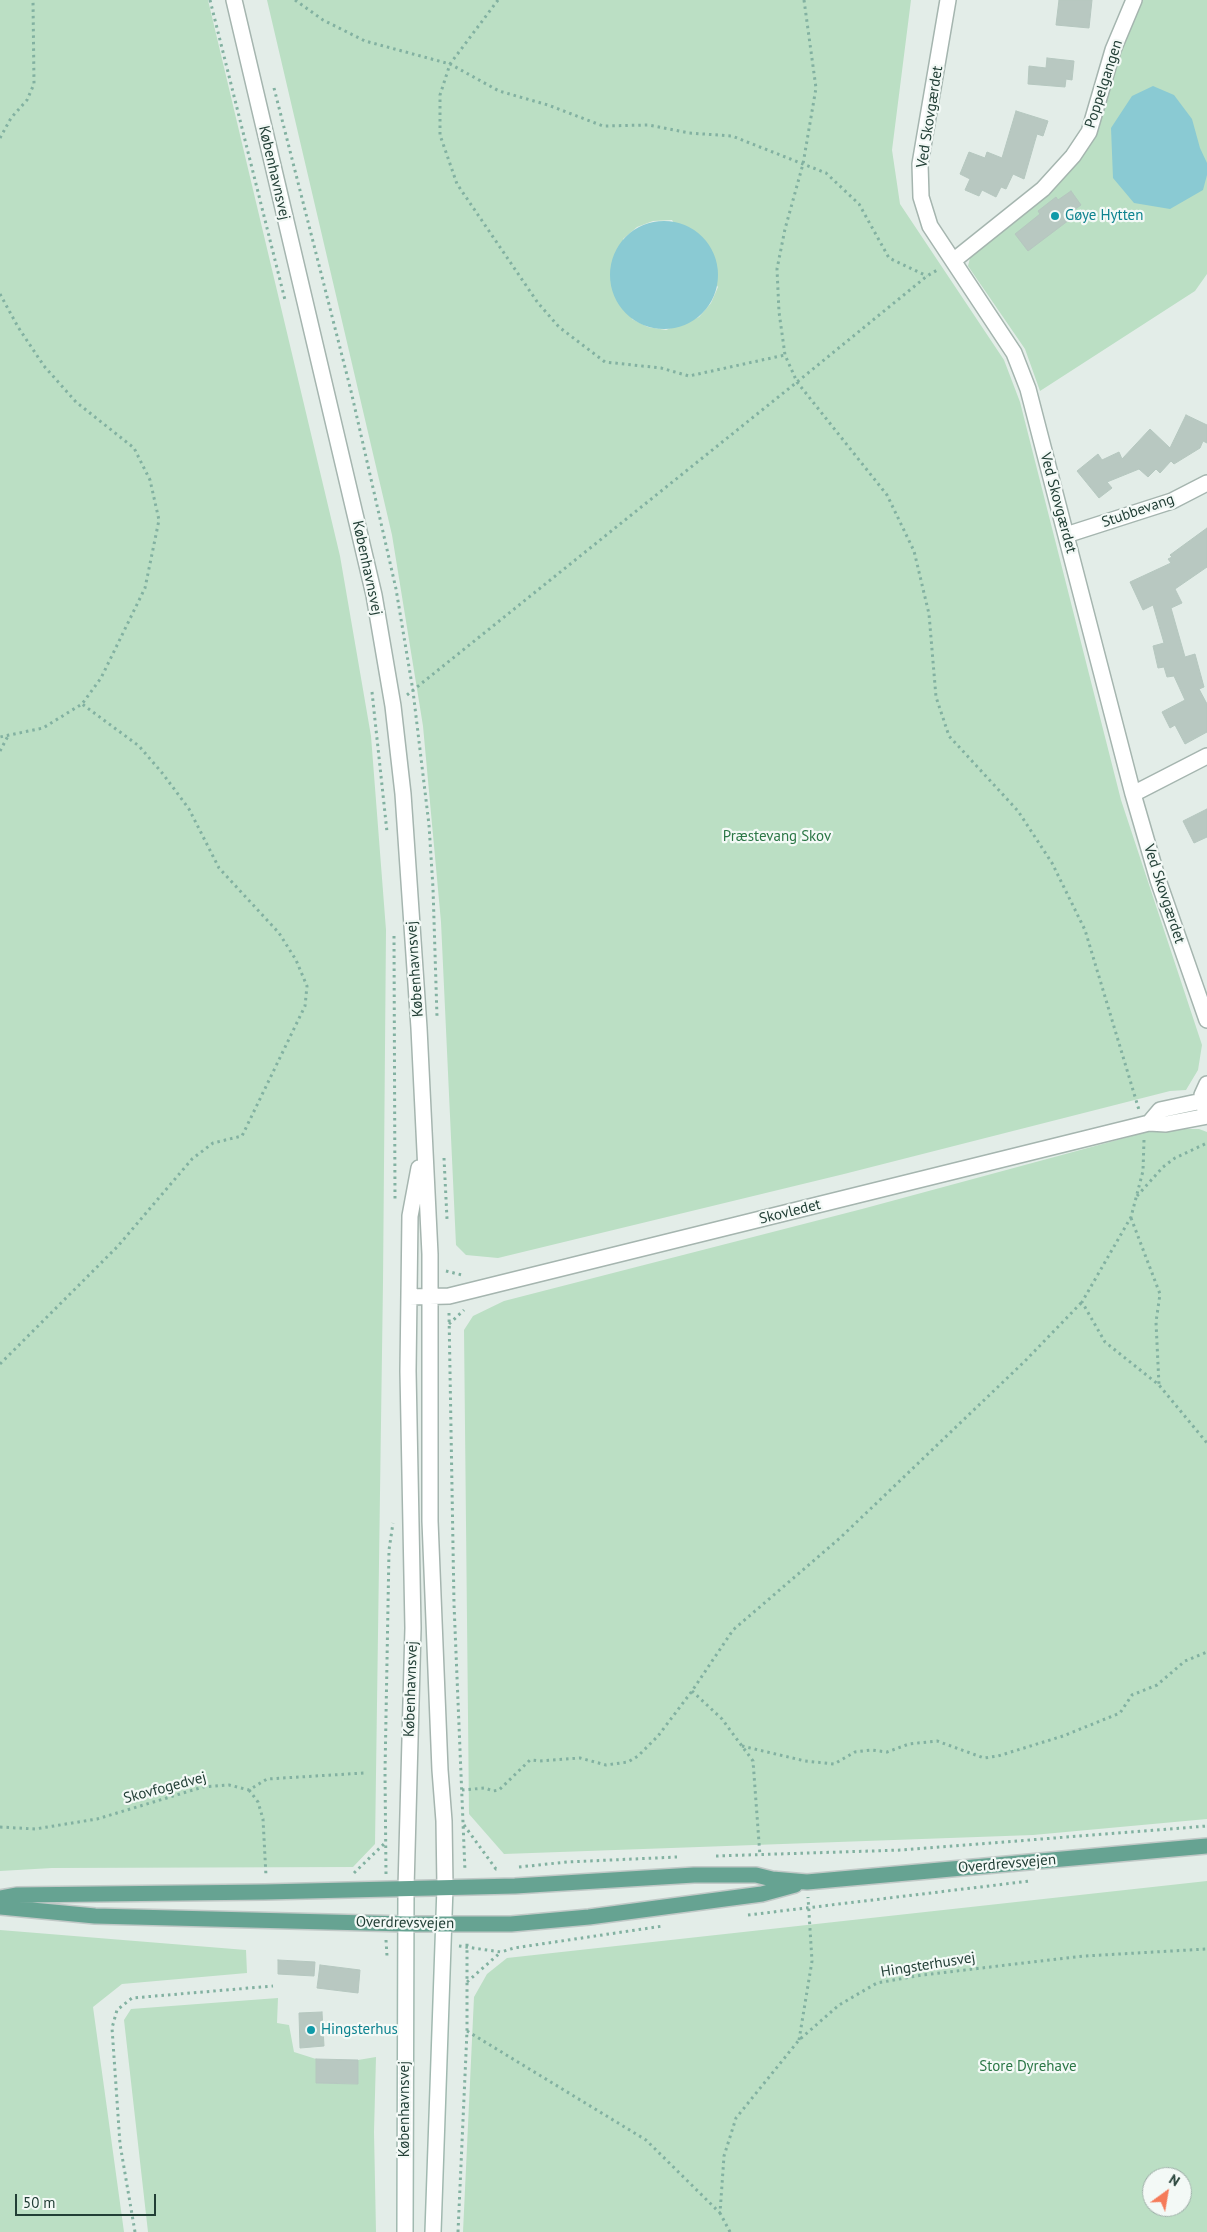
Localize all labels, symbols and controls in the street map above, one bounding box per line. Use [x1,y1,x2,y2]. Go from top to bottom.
street label: Poppelgangen [1081,38,1127,130]
street label: Ved Skovgærdet [913,65,947,169]
street label: Københavnsvej [254,124,294,222]
place label: Gøye Hytten [1065,207,1143,225]
marker: Gøye Hytten [1049,210,1061,222]
street label: Ved Skovgærdet [1036,451,1080,555]
street label: Stubbevang [1099,490,1177,532]
street label: Københavnsvej [348,519,386,617]
park label: Præstevang Skov [723,828,831,846]
street label: Ved Skovgærdet [1140,842,1188,946]
street label: Københavnsvej [403,920,427,1018]
street label: Skovledet [757,1196,823,1228]
street label: Københavnsvej [400,1640,422,1738]
street label: Skovfogedvej [122,1768,208,1808]
street label: Overdrevsvejen [957,1851,1057,1877]
street label: Overdrevsvejen [356,1913,454,1933]
street label: Hingsterhusvej [879,1949,977,1981]
place label: Hingsterhus [321,2021,398,2039]
marker: Hingsterhus [305,2024,317,2036]
park label: Store Dyrehave [979,2058,1077,2076]
street label: Københavnsvej [396,2061,414,2157]
north arrow [1142,2167,1192,2217]
text: N [1166,2170,1183,2190]
scale bar [18,2184,159,2216]
text: 50 m [23,2193,56,2212]

